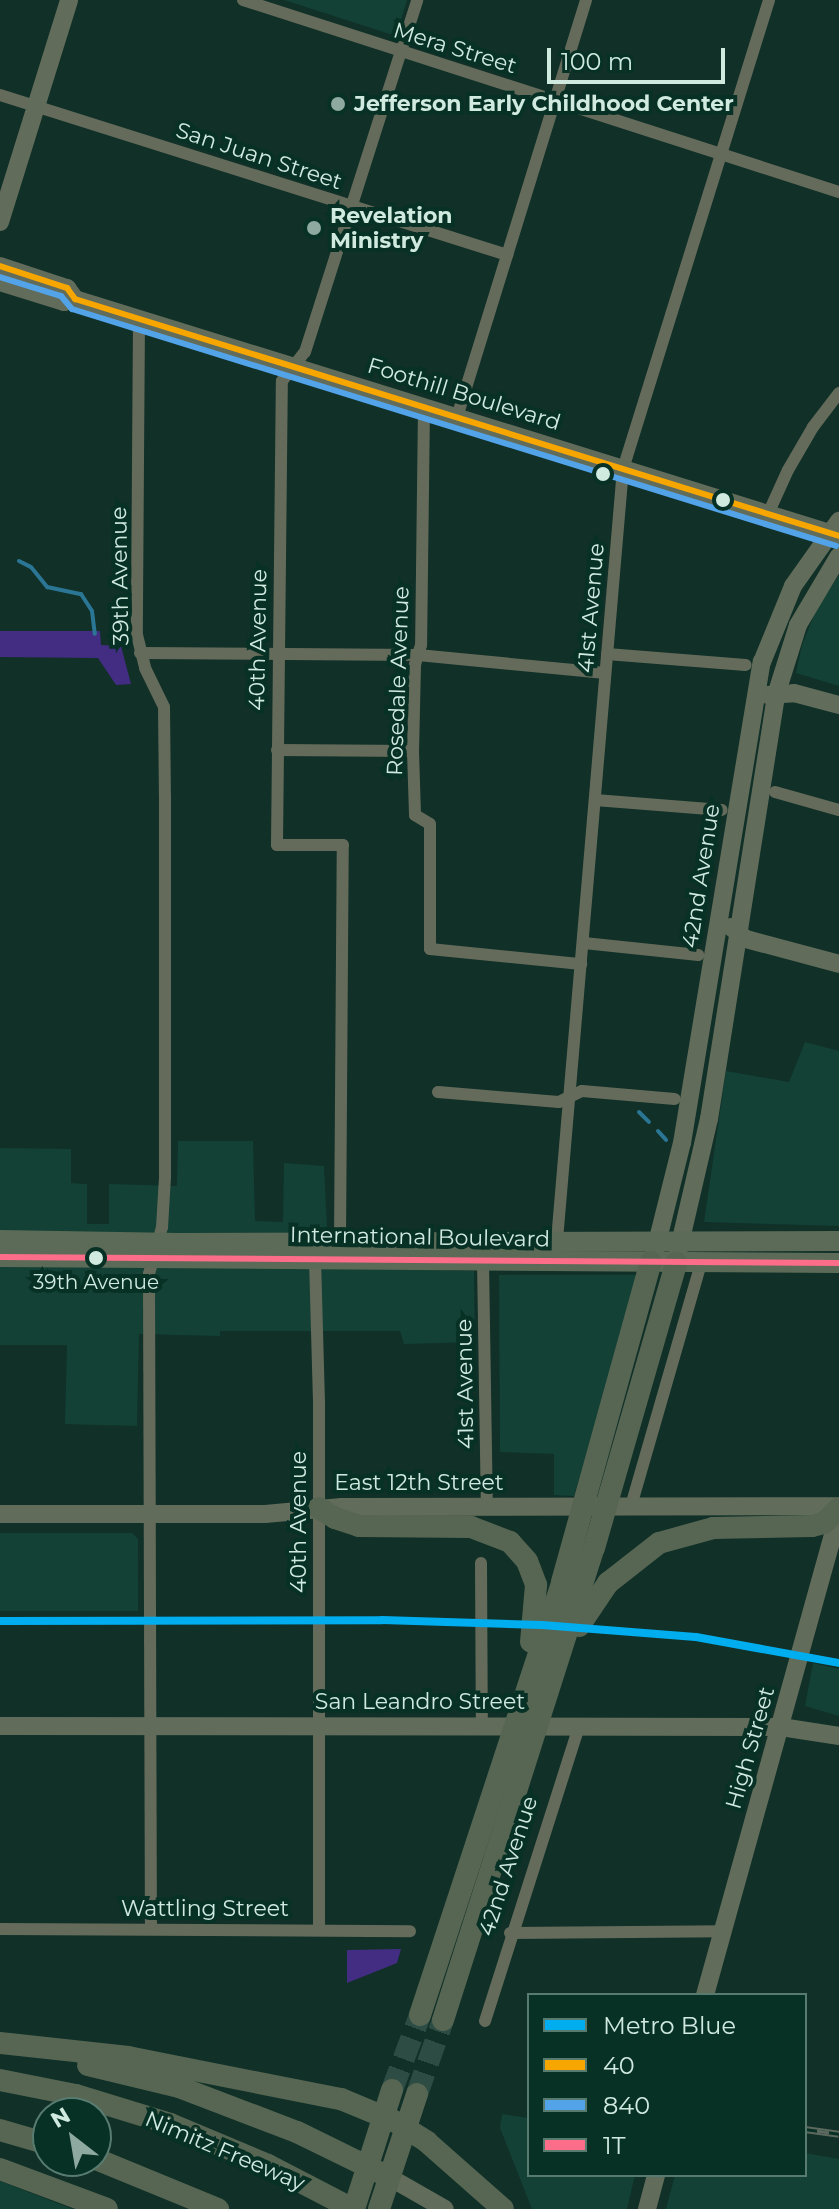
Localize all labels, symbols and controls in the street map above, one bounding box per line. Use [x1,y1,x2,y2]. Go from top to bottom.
street label: Mera Street [390,17,520,79]
scale bar [551,32,729,82]
text: 100 m [561,47,633,76]
place label: Jefferson Early Childhood Center [354,91,734,117]
marker: Jefferson Early Childhood Center [329,95,347,113]
street label: San Juan Street [173,117,345,195]
place label: Revelation Ministry [330,202,453,254]
marker: Revelation Ministry [305,219,323,237]
street label: Foothill Boulevard [364,352,564,436]
unlabelled marker [595,466,611,482]
unlabelled marker [715,492,731,508]
street label: 39th Avenue [106,506,134,646]
street label: 41st Avenue [572,542,610,674]
street label: 40th Avenue [244,569,272,711]
street label: Rosedale Avenue [381,586,415,776]
street label: 42nd Avenue [677,802,725,950]
street label: International Boulevard [290,1222,550,1252]
marker: 39th Avenue [88,1250,104,1266]
place label: 39th Avenue [33,1270,159,1294]
street label: 41st Avenue [451,1319,479,1449]
street label: 40th Avenue [286,1451,312,1593]
street label: East 12th Street [334,1470,504,1496]
street label: High Street [720,1684,780,1812]
street label: San Leandro Street [315,1689,525,1715]
street label: 42nd Avenue [473,1793,543,1939]
street label: Wattling Street [121,1896,289,1922]
legend [527,1993,807,2177]
text: Metro Blue [603,2011,736,2040]
text: 40 [603,2051,635,2080]
text: 840 [603,2091,650,2120]
north arrow [32,2097,112,2177]
text: N [46,2102,75,2134]
street label: Nimitz Freeway [141,2105,309,2197]
text: 1T [603,2131,625,2160]

